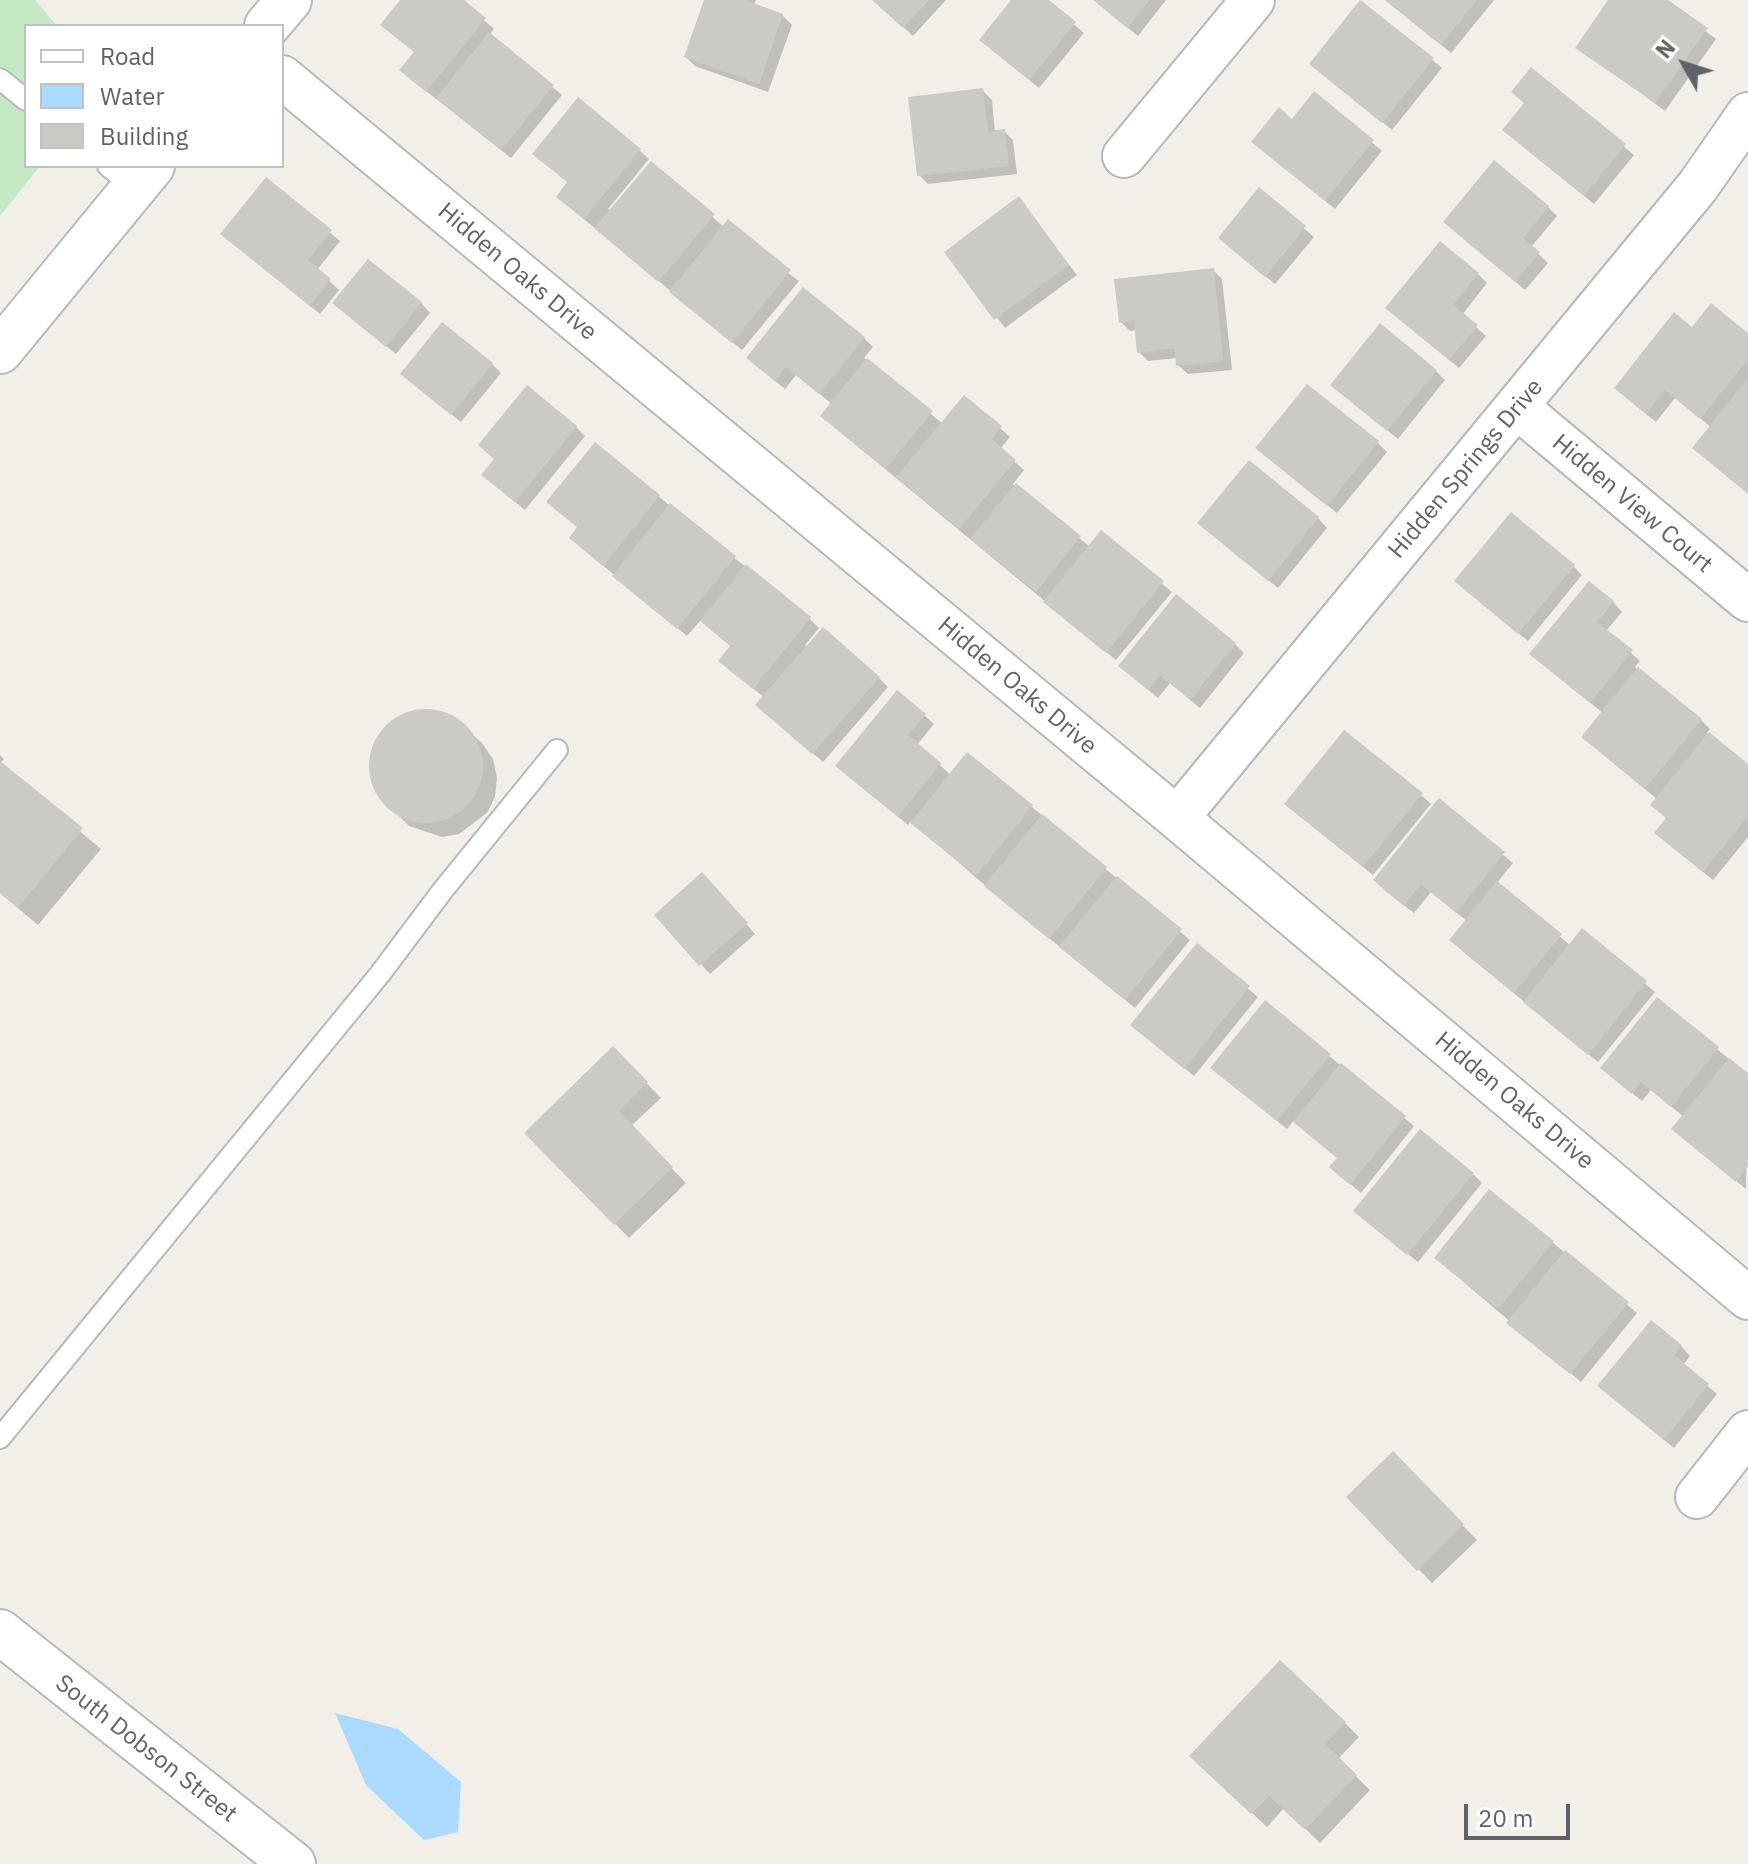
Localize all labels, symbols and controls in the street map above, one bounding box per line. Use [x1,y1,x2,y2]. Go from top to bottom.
legend [24,24,284,168]
north arrow [1644,24,1724,104]
text: N [1649,33,1681,64]
text: Road [100,40,155,72]
text: Water [100,80,164,112]
text: Building [100,120,188,152]
street label: Hidden Oaks Drive [432,197,602,347]
street label: Hidden Springs Drive [1383,373,1549,565]
street label: Hidden View Court [1546,429,1718,579]
street label: Hidden Oaks Drive [932,611,1102,761]
street label: Hidden Oaks Drive [1429,1026,1599,1176]
street label: South Dobson Street [49,1669,243,1829]
scale bar [1468,1788,1574,1838]
text: 20 m [1478,1802,1533,1834]

